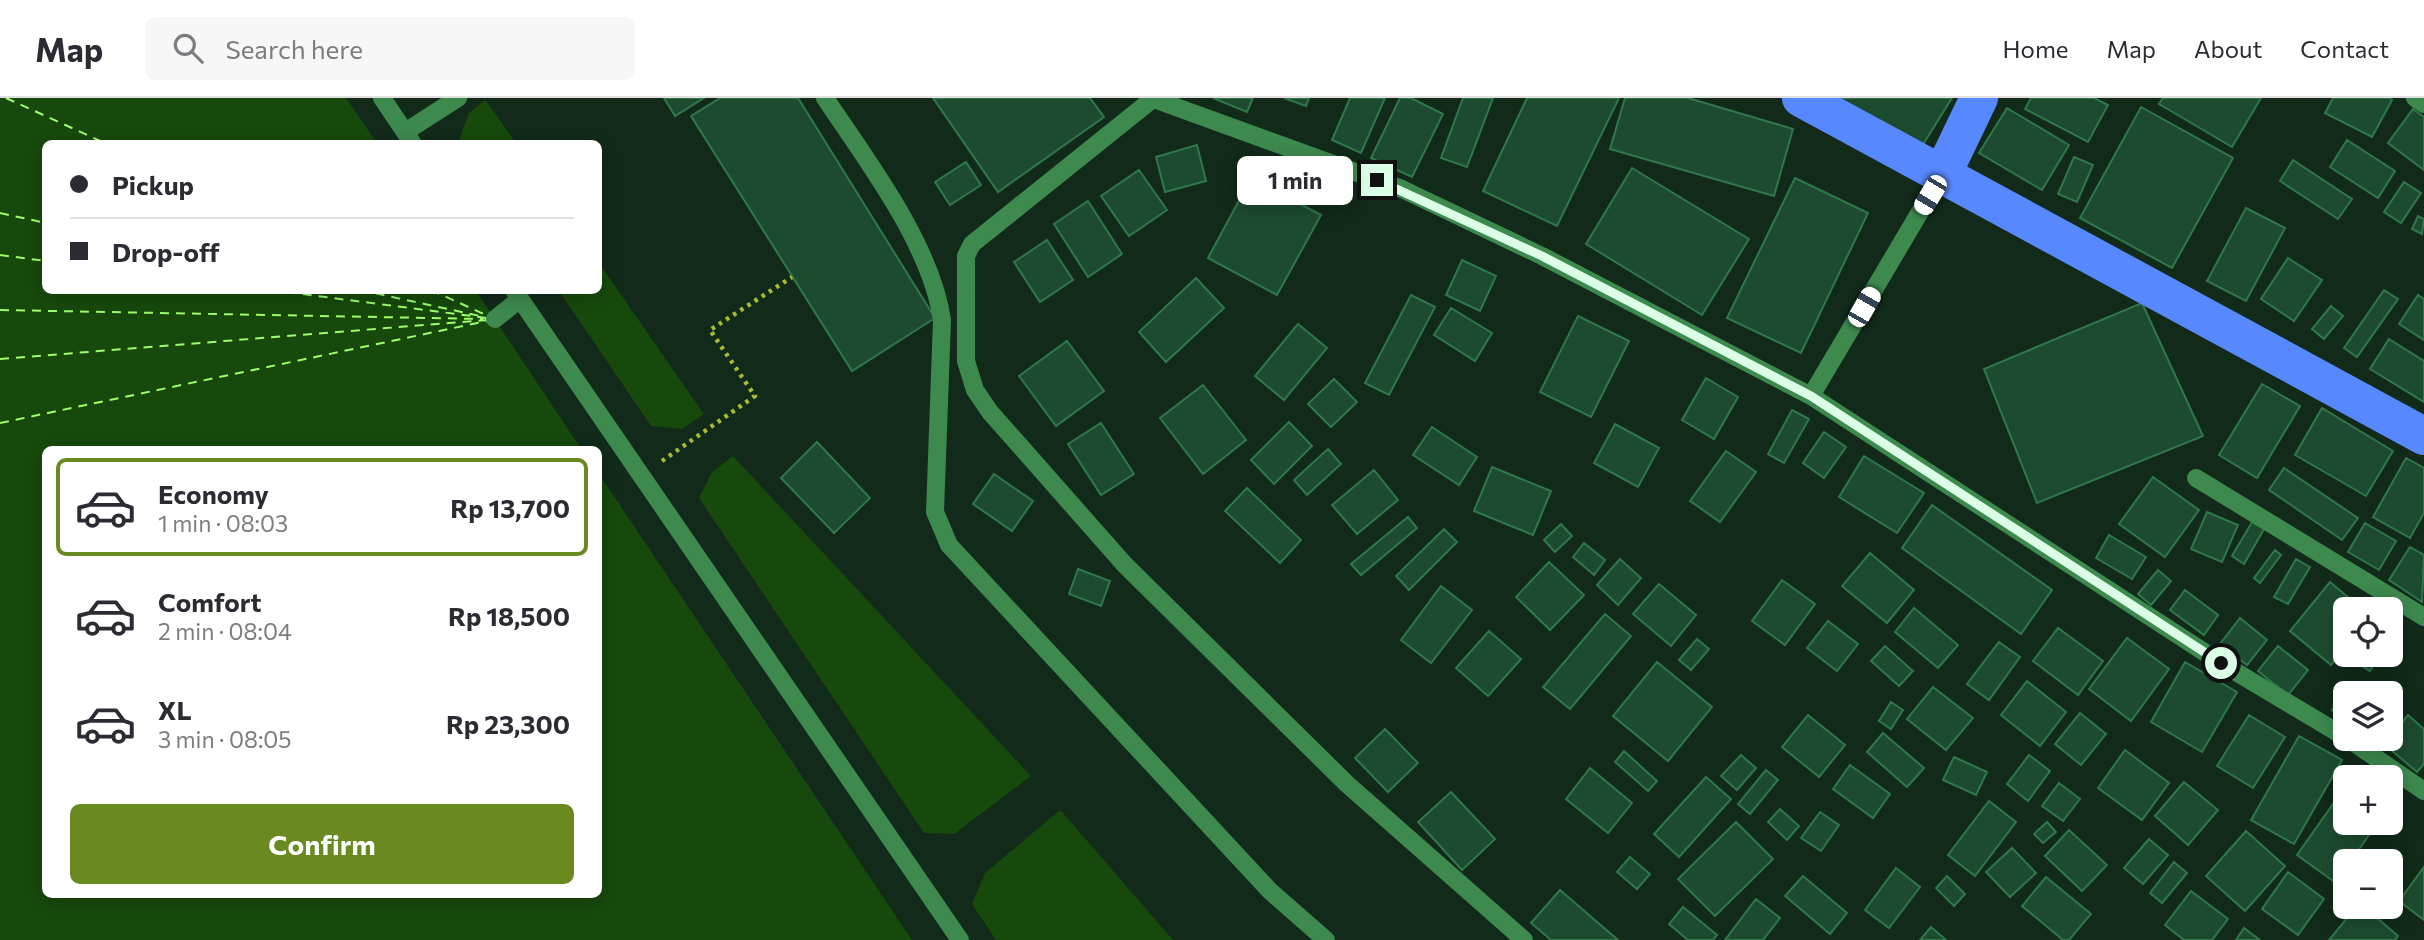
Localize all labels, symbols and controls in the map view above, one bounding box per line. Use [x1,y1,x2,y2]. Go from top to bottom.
search box [145,17,635,80]
text: Map [35,28,103,69]
icon: search [169,29,207,67]
text: Search here [225,33,363,64]
text: Home [2003,34,2069,63]
text: Map [2107,34,2156,63]
text: About [2194,34,2262,63]
text: Contact [2300,34,2389,63]
callout: 1 min [1237,155,1352,204]
route end [1361,164,1393,196]
text: 1 min [1268,166,1322,194]
text: Pickup [112,169,194,200]
car [1911,172,1950,218]
text: Drop-off [112,236,219,267]
car [1845,284,1884,330]
icon: car [74,476,137,539]
text: Economy [158,478,269,509]
text: Rp 13,700 [450,492,570,523]
text: 1 min · 08:03 [158,509,288,537]
icon: car [74,584,137,647]
text: Comfort [158,586,261,617]
map controls [2333,597,2403,919]
button: locate [2333,597,2403,667]
text: Rp 18,500 [448,600,570,631]
text: 2 min · 08:04 [158,617,292,645]
route start [2205,647,2237,679]
button: layers [2333,681,2403,751]
icon: car [74,692,137,755]
text: XL [158,694,192,725]
text: Rp 23,300 [446,708,570,739]
text: 3 min · 08:05 [158,725,292,753]
button: + [2333,765,2403,835]
button: Confirm [70,804,574,884]
button: − [2333,849,2403,919]

